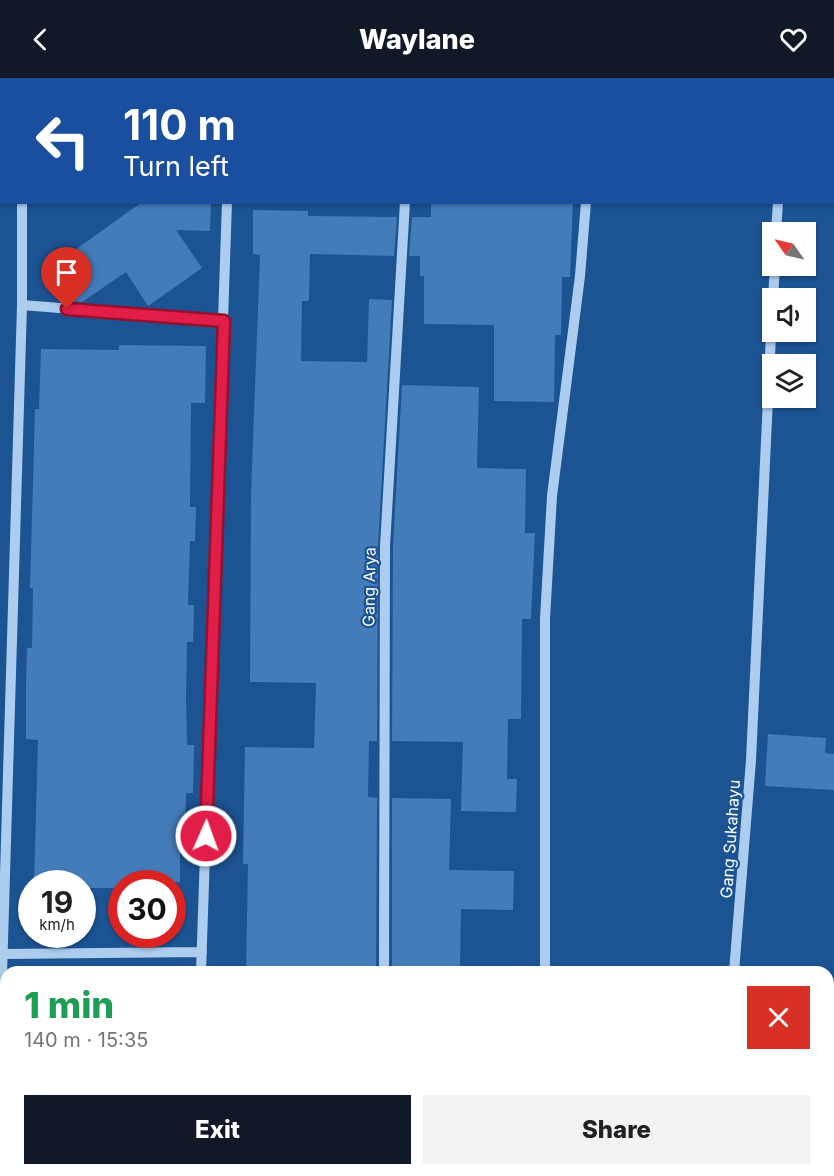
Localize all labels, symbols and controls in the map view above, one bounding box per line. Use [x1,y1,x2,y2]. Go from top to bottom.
icon: back [24,23,57,56]
text: Waylane [359,23,475,56]
icon: heart [777,23,810,56]
text: 110 m [123,99,236,150]
icon: left [24,102,102,180]
text: Turn left [123,150,229,183]
north arrow [762,222,816,276]
map controls [762,222,816,408]
pin [41,247,92,309]
icon: arrive [50,256,83,289]
button: sound [762,288,816,342]
button: layers [762,354,816,408]
street label: Gang Arya [358,547,380,627]
street label: Gang Sukahayu [716,779,744,899]
position arrow [174,804,238,868]
speed limit sign: 30 [108,870,186,948]
text: 19 [41,884,73,920]
text: km/h [39,915,75,934]
text: 1 min [24,983,114,1027]
button: close [747,986,810,1049]
text: 140 m · 15:35 [24,1028,148,1052]
button: Exit [24,1095,411,1164]
button: Share [423,1095,810,1164]

